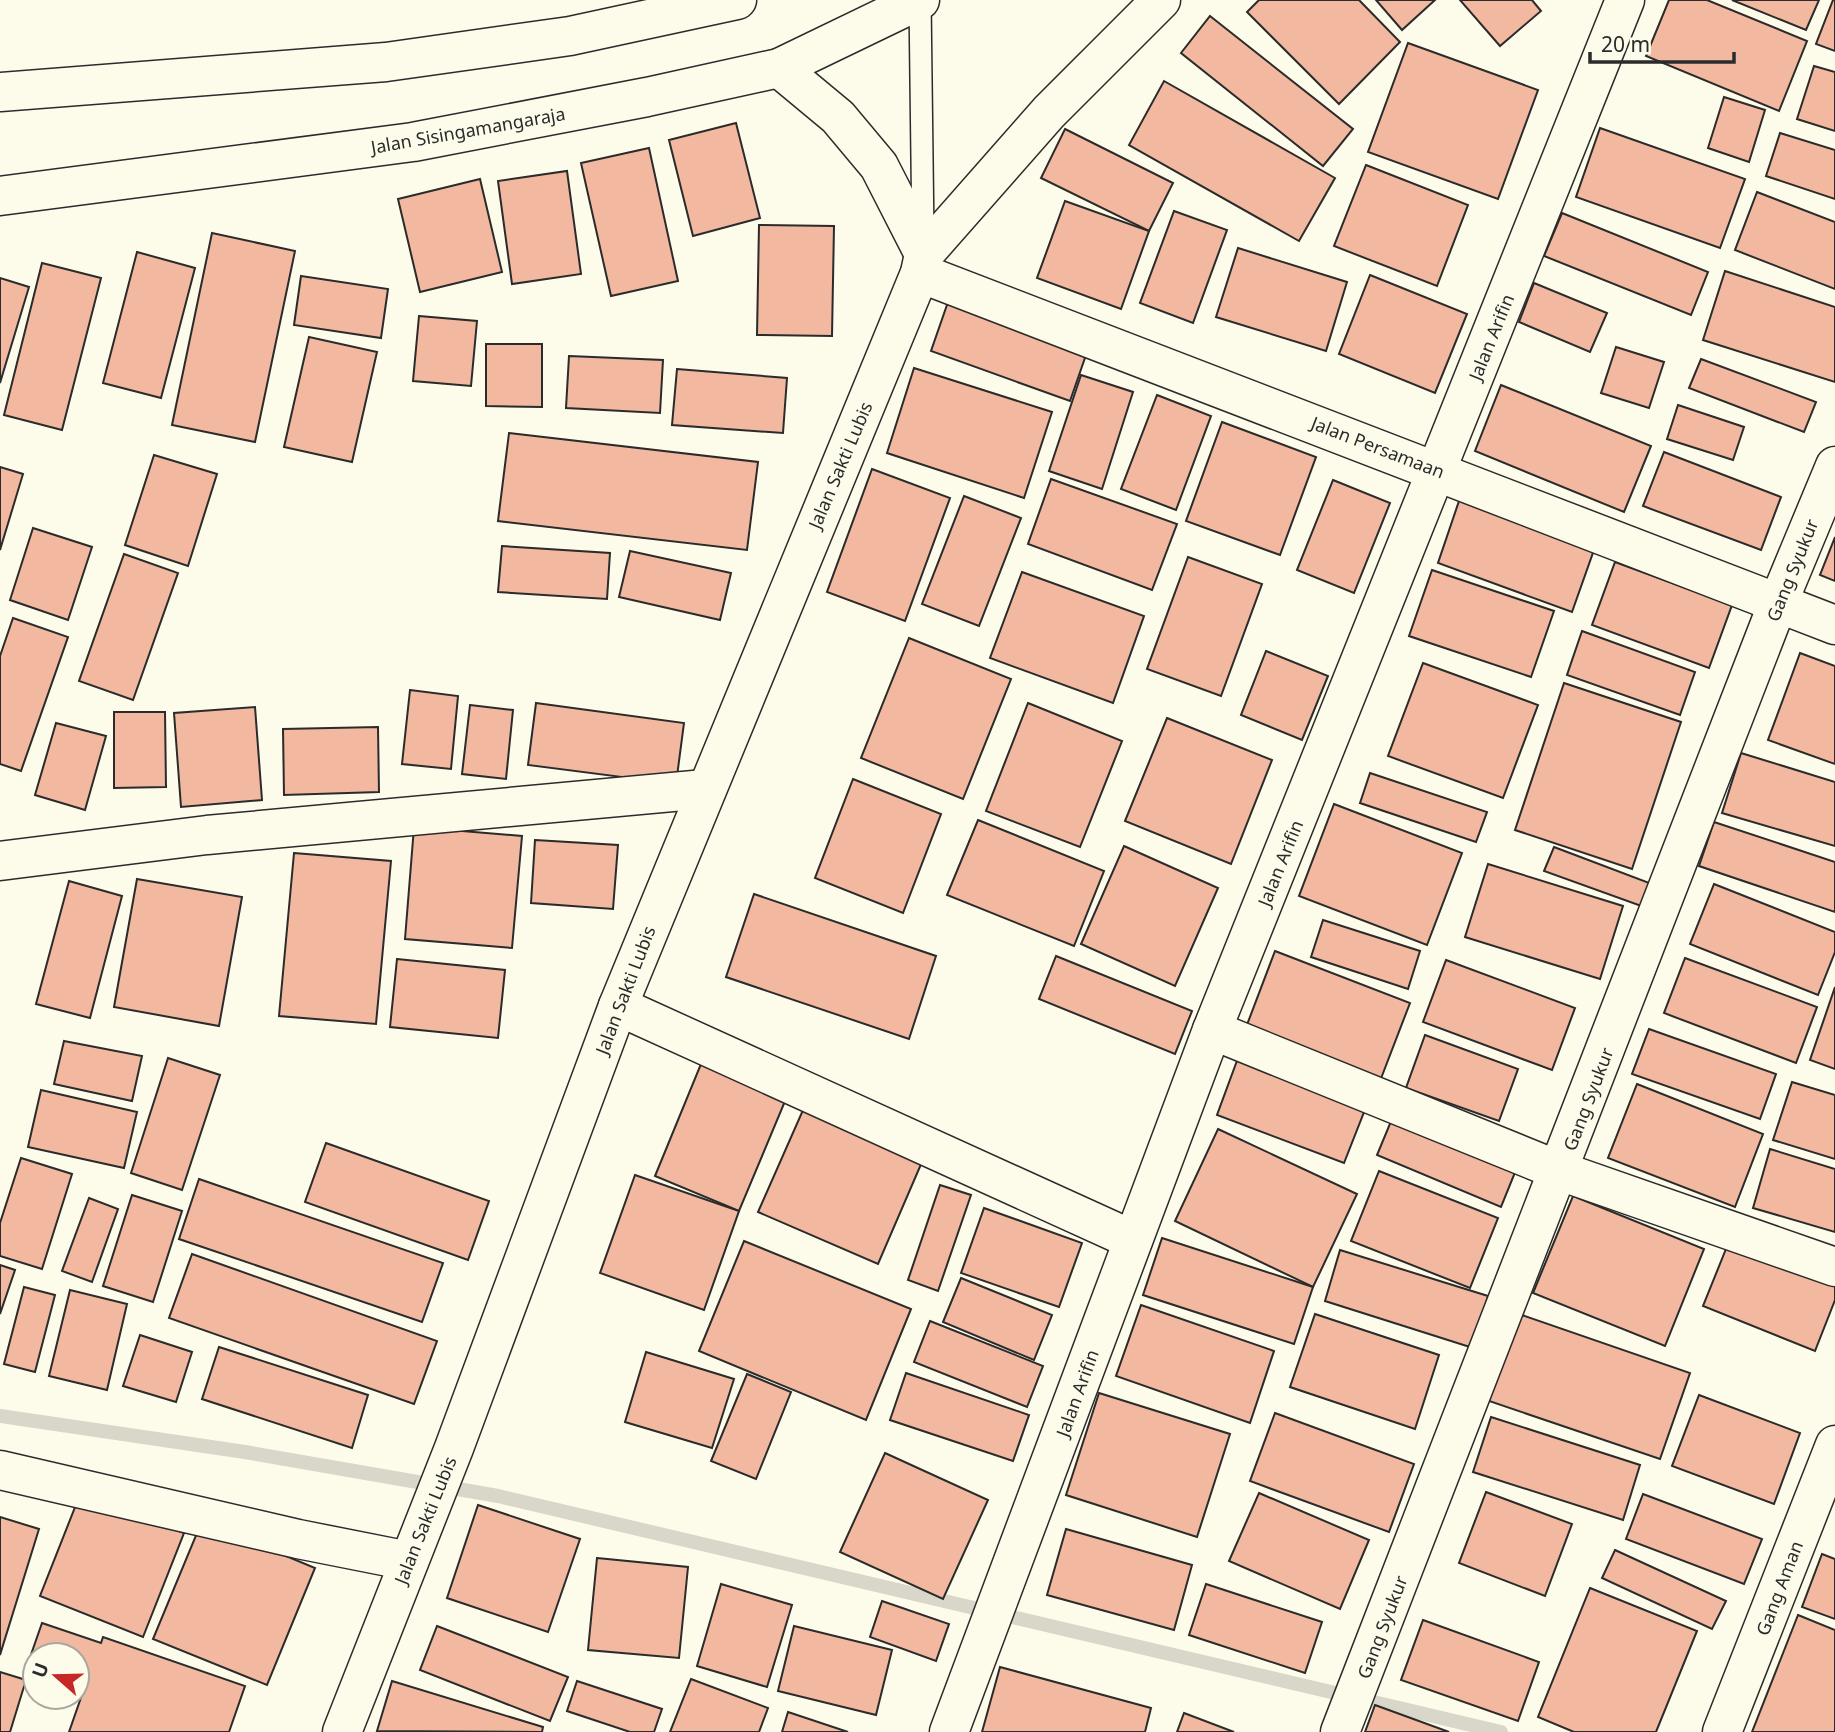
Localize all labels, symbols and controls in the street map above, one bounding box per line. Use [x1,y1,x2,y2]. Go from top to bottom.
scale bar [1590,21,1734,65]
text: 20 m [1601,30,1650,58]
street label: Jalan Sisingamangaraja [367,101,567,159]
street label: Jalan Arifin [1462,290,1519,386]
street label: Jalan Sakti Lubis [802,398,878,534]
street label: Jalan Persamaan [1306,410,1448,483]
street label: Gang Syukur [1761,515,1824,625]
street label: Jalan Arifin [1251,816,1308,912]
street label: Jalan Sakti Lubis [589,922,661,1060]
street label: Gang Syukur [1557,1044,1619,1154]
street label: Jalan Arifin [1049,1346,1104,1442]
street label: Jalan Sakti Lubis [388,1453,462,1589]
street label: Gang Aman [1750,1537,1808,1639]
street label: Gang Syukur [1351,1572,1413,1682]
north arrow [21,1641,91,1711]
text: U [25,1659,55,1681]

